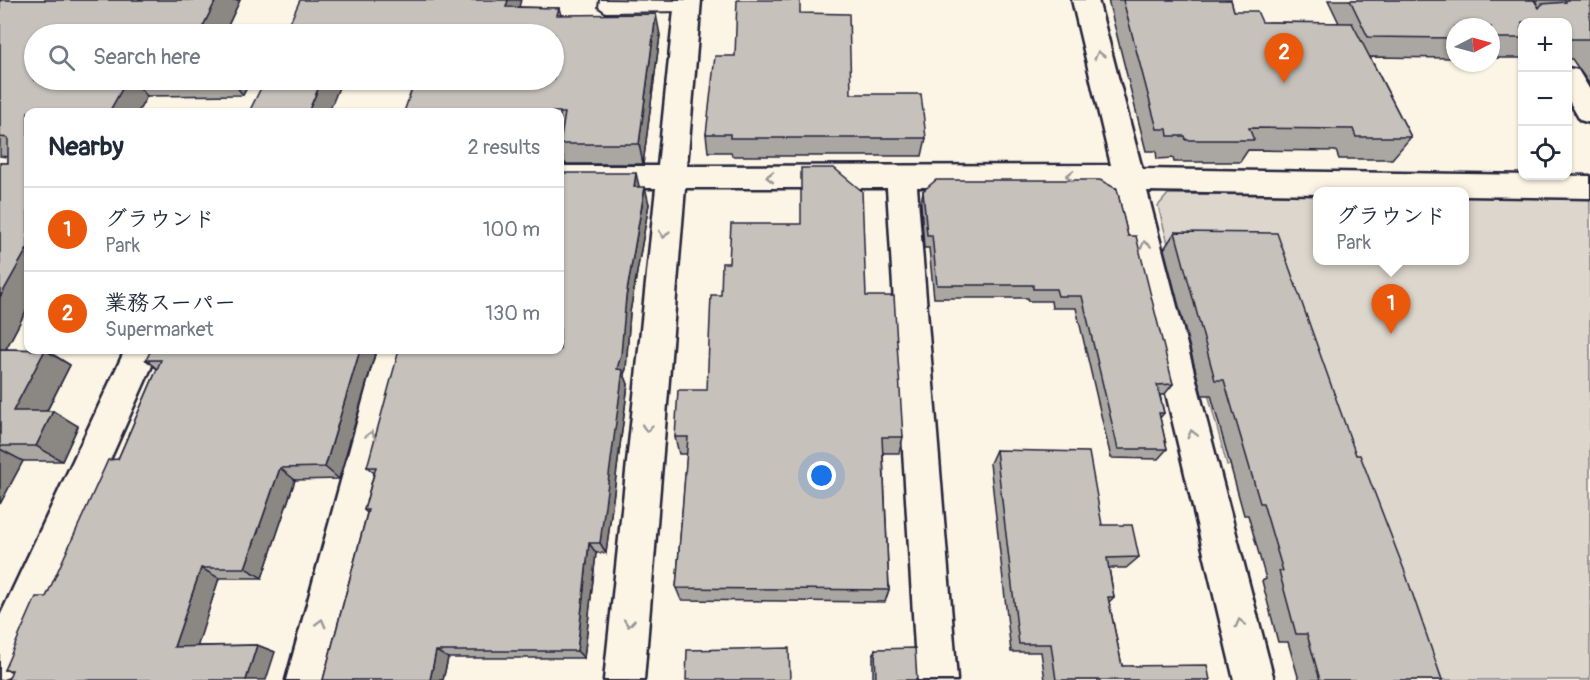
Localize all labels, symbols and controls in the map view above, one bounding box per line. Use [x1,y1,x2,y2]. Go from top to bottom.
north arrow [1446,18,1500,72]
map controls [1518,18,1572,180]
button: + [1518,18,1572,72]
search box [24,24,564,90]
pin: 2 [1264,34,1304,83]
icon: search [45,41,78,74]
text: Search here [93,43,200,71]
one-way arrow [1093,51,1106,61]
button: − [1518,72,1572,126]
button: locate [1518,126,1572,180]
text: Nearby [48,131,124,163]
text: 2 results [468,135,540,160]
one-way arrow [765,170,774,183]
one-way arrow [1065,170,1074,182]
popup [1313,187,1469,265]
text: グラウンド [1336,202,1446,230]
text: グラウンド [105,205,215,233]
text: 1 [64,217,71,242]
text: 100 m [483,217,540,242]
one-way arrow [658,230,671,239]
text: Park [1336,230,1371,255]
text: Park [105,233,140,258]
one-way arrow [1140,240,1153,250]
pin: 1 [1372,284,1410,334]
text: 業務スーパー [105,289,236,317]
text: 2 [62,301,73,326]
text: 130 m [485,301,540,326]
text: Supermarket [105,317,214,342]
one-way arrow [641,424,654,433]
one-way arrow [1187,429,1200,439]
one-way arrow [364,430,376,441]
your location [807,461,836,490]
one-way arrow [623,618,636,627]
one-way arrow [1234,618,1247,628]
one-way arrow [313,619,326,629]

